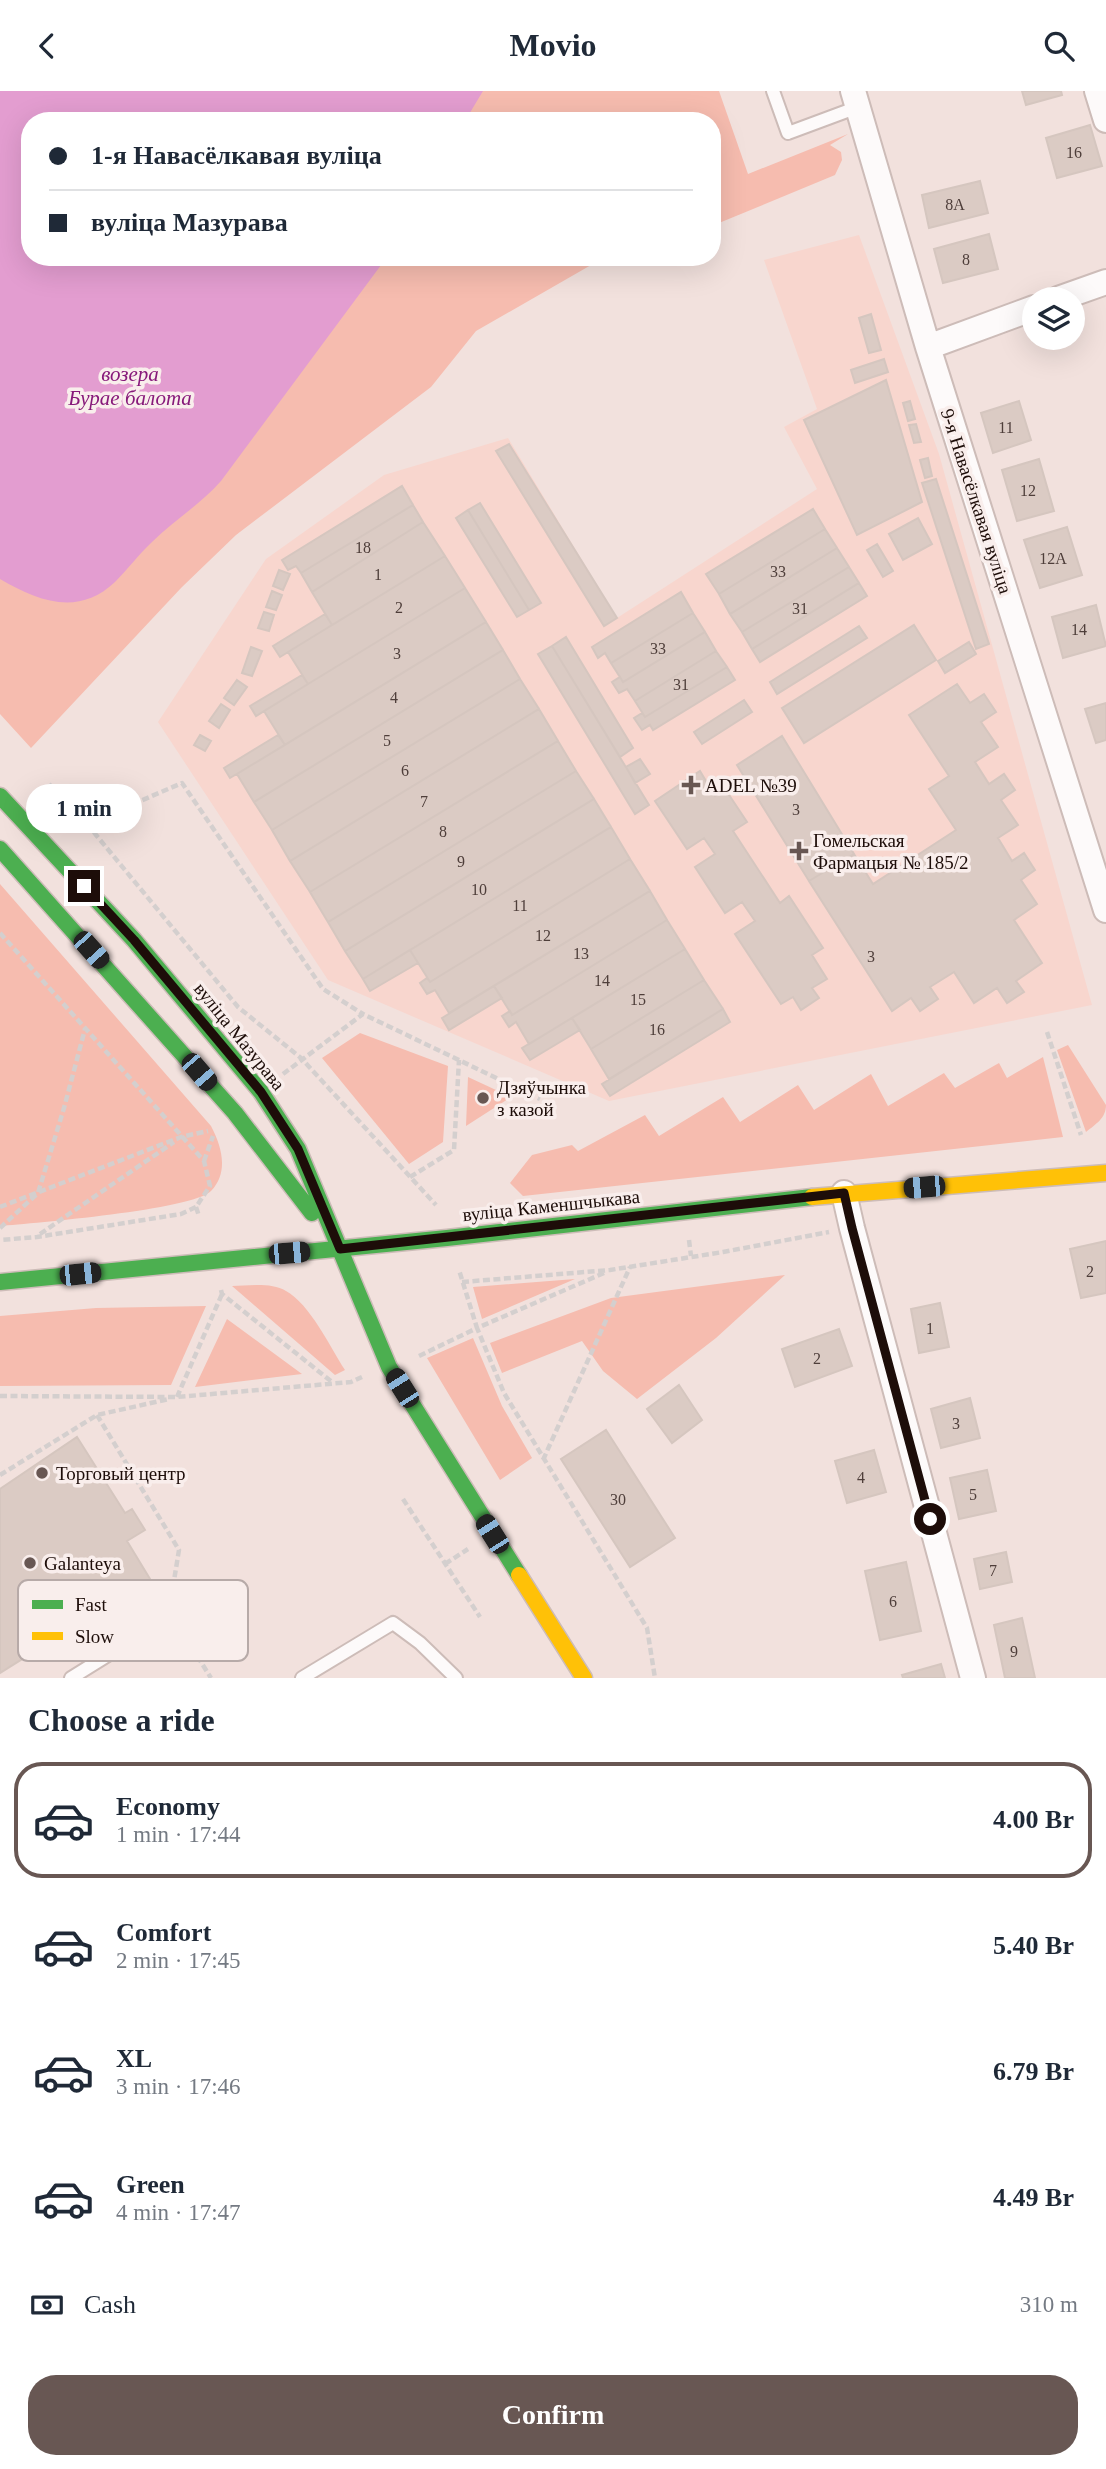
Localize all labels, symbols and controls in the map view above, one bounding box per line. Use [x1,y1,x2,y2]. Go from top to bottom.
icon: back [28,27,66,65]
text: Movio [509,27,597,63]
icon: search [1040,27,1078,65]
text: 1-я Навасёлкавая вуліца [91,141,382,170]
house number: 16 [1066,144,1082,161]
house number: 8А [945,196,965,213]
text: вуліца Мазурава [91,208,288,237]
house number: 8 [962,251,970,268]
map controls [1022,287,1085,350]
button: layers [1022,287,1085,350]
water label: возера Бурае балота [67,362,192,410]
street label: 9-я Навасёлкавая вуліца [937,406,1017,597]
house number: 11 [998,419,1014,436]
house number: 12 [1020,482,1036,499]
house number: 18 [355,539,371,556]
house number: 12А [1039,550,1067,567]
house number: 33 [770,563,786,580]
house number: 1 [374,566,382,583]
house number: 2 [395,599,403,616]
house number: 31 [792,600,808,617]
house number: 14 [1071,621,1087,638]
house number: 33 [650,640,666,657]
house number: 3 [393,645,401,662]
house number: 31 [673,676,689,693]
house number: 4 [390,689,398,706]
house number: 5 [383,732,391,749]
house number: 6 [401,762,409,779]
place label: ADEL №39 [705,775,797,796]
marker: ADEL №39 [683,777,699,793]
callout: 1 min [26,785,142,833]
house number: 7 [420,793,428,810]
text: 1 min [56,796,112,821]
house number: 3 [792,801,800,818]
house number: 8 [439,823,447,840]
place label: Гомельская Фармацыя № 185/2 [813,830,969,873]
marker: Гомельская Фармацыя № 185/2 [791,843,807,859]
house number: 9 [457,853,465,870]
route end [68,870,100,902]
house number: 10 [471,881,487,898]
house number: 11 [512,897,528,914]
car [70,927,113,973]
house number: 12 [535,927,551,944]
house number: 13 [573,945,589,962]
house number: 3 [867,948,875,965]
house number: 14 [594,972,610,989]
street label: вуліца Мазурава [190,978,290,1095]
house number: 15 [630,991,646,1008]
house number: 16 [649,1021,665,1038]
car [178,1049,221,1095]
place label: Дзяўчынка з казой [497,1077,587,1120]
marker: Дзяўчынка з казой [475,1090,491,1106]
car [903,1175,946,1199]
street label: вуліца Каменшчыкава [461,1186,641,1225]
car [268,1241,311,1265]
car [59,1261,102,1287]
house number: 2 [1086,1263,1094,1280]
house number: 1 [926,1320,934,1337]
house number: 2 [813,1350,821,1367]
car [382,1365,423,1411]
house number: 3 [952,1415,960,1432]
place label: Торговый центр [56,1463,185,1484]
marker: Торговый центр [34,1465,50,1481]
house number: 4 [857,1469,865,1486]
house number: 5 [969,1486,977,1503]
house number: 30 [610,1491,626,1508]
route start [914,1503,946,1535]
car [472,1511,513,1557]
place label: Galanteya [44,1553,122,1574]
marker: Galanteya [22,1555,38,1571]
house number: 7 [989,1562,997,1579]
legend [18,1580,248,1661]
house number: 6 [889,1593,897,1610]
text: Fast [75,1594,107,1615]
text: Slow [75,1626,114,1647]
house number: 9 [1010,1643,1018,1660]
text: Choose a ride [28,1702,215,1738]
icon: car [32,1789,95,1852]
text: Economy [116,1792,220,1821]
text: 4.00 Br [993,1805,1074,1834]
text: 1 min · 17:44 [116,1822,241,1847]
icon: car [32,1915,95,1978]
text: Comfort [116,1918,211,1947]
text: 5.40 Br [993,1931,1074,1960]
text: 2 min · 17:45 [116,1948,241,1973]
icon: car [32,2041,95,2104]
text: XL [116,2044,152,2073]
text: 6.79 Br [993,2057,1074,2086]
text: 3 min · 17:46 [116,2074,241,2099]
icon: car [32,2167,95,2230]
text: Green [116,2170,185,2199]
text: 4.49 Br [993,2183,1074,2212]
text: 4 min · 17:47 [116,2200,241,2225]
icon: cash [28,2286,66,2324]
text: Cash [84,2290,136,2319]
text: 310 m [1020,2292,1078,2317]
button: Confirm [28,2375,1078,2455]

